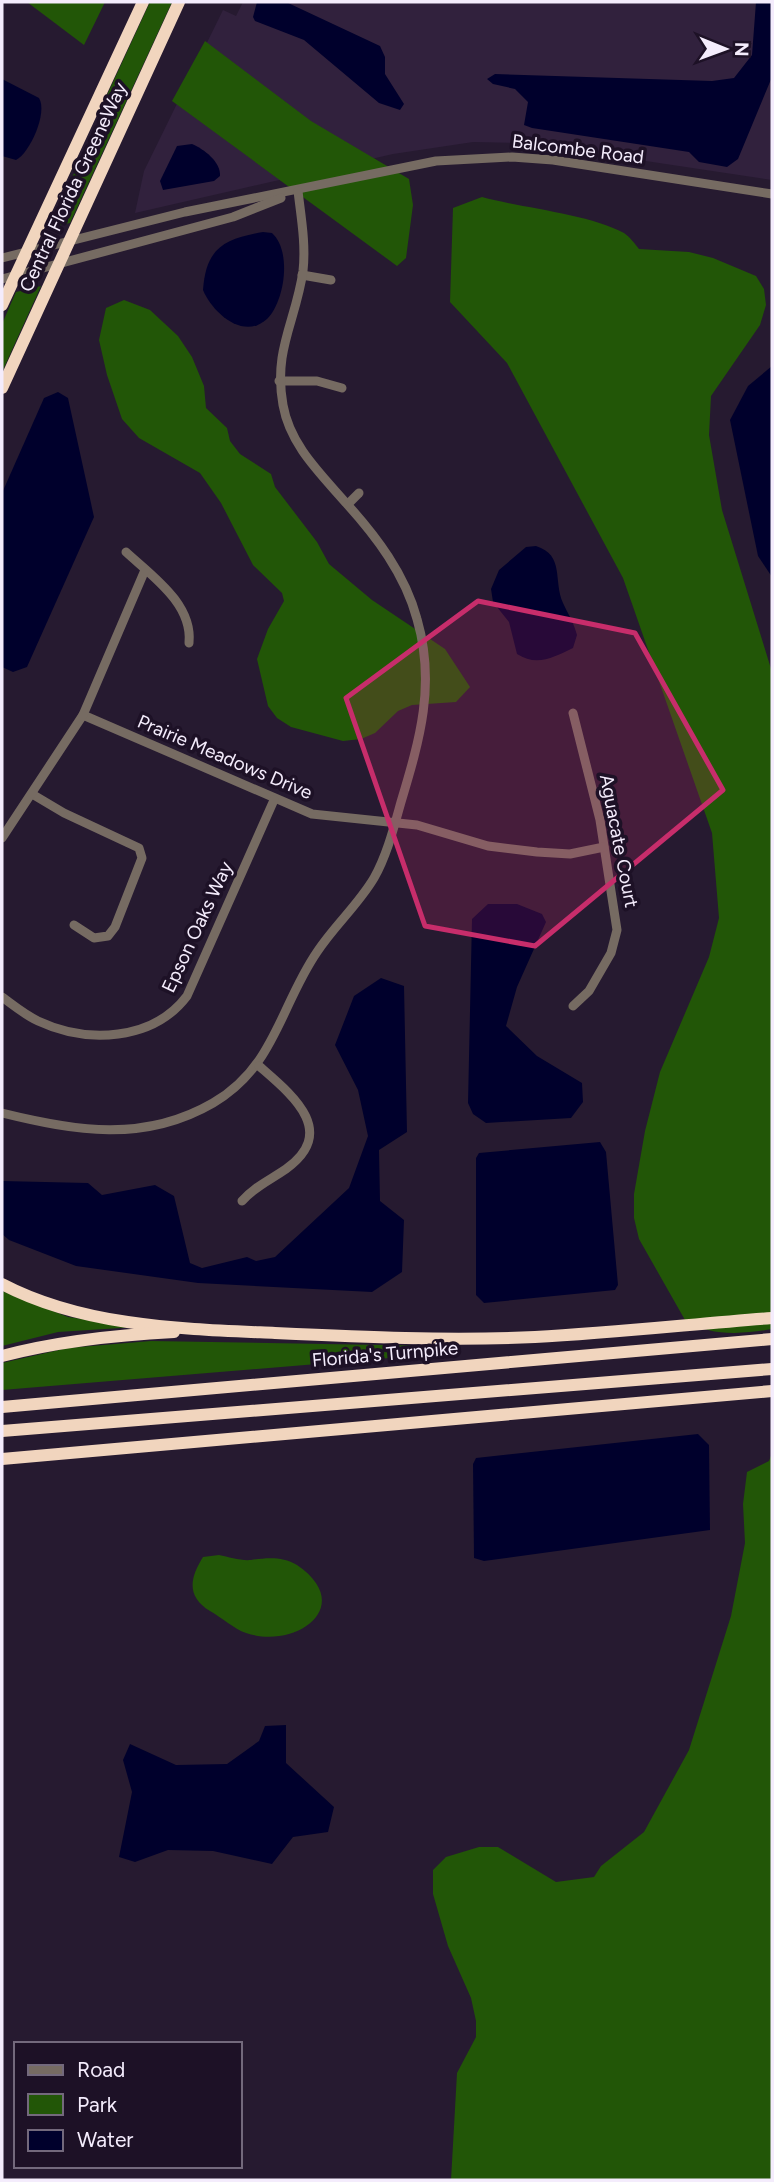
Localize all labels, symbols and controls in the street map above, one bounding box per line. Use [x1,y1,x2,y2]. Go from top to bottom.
north arrow [690,14,760,84]
text: N [730,42,753,57]
street label: Central Florida GreeneWay [14,79,132,295]
street label: Balcombe Road [511,129,645,169]
street label: Prairie Meadows Drive [134,710,316,804]
street label: Aguacate Court [595,772,643,910]
street label: Epson Oaks Way [157,858,237,996]
street label: Florida's Turnpike [311,1336,459,1372]
legend [14,2042,242,2168]
text: Road [77,2057,125,2082]
text: Park [77,2092,118,2117]
text: Water [77,2127,133,2152]

